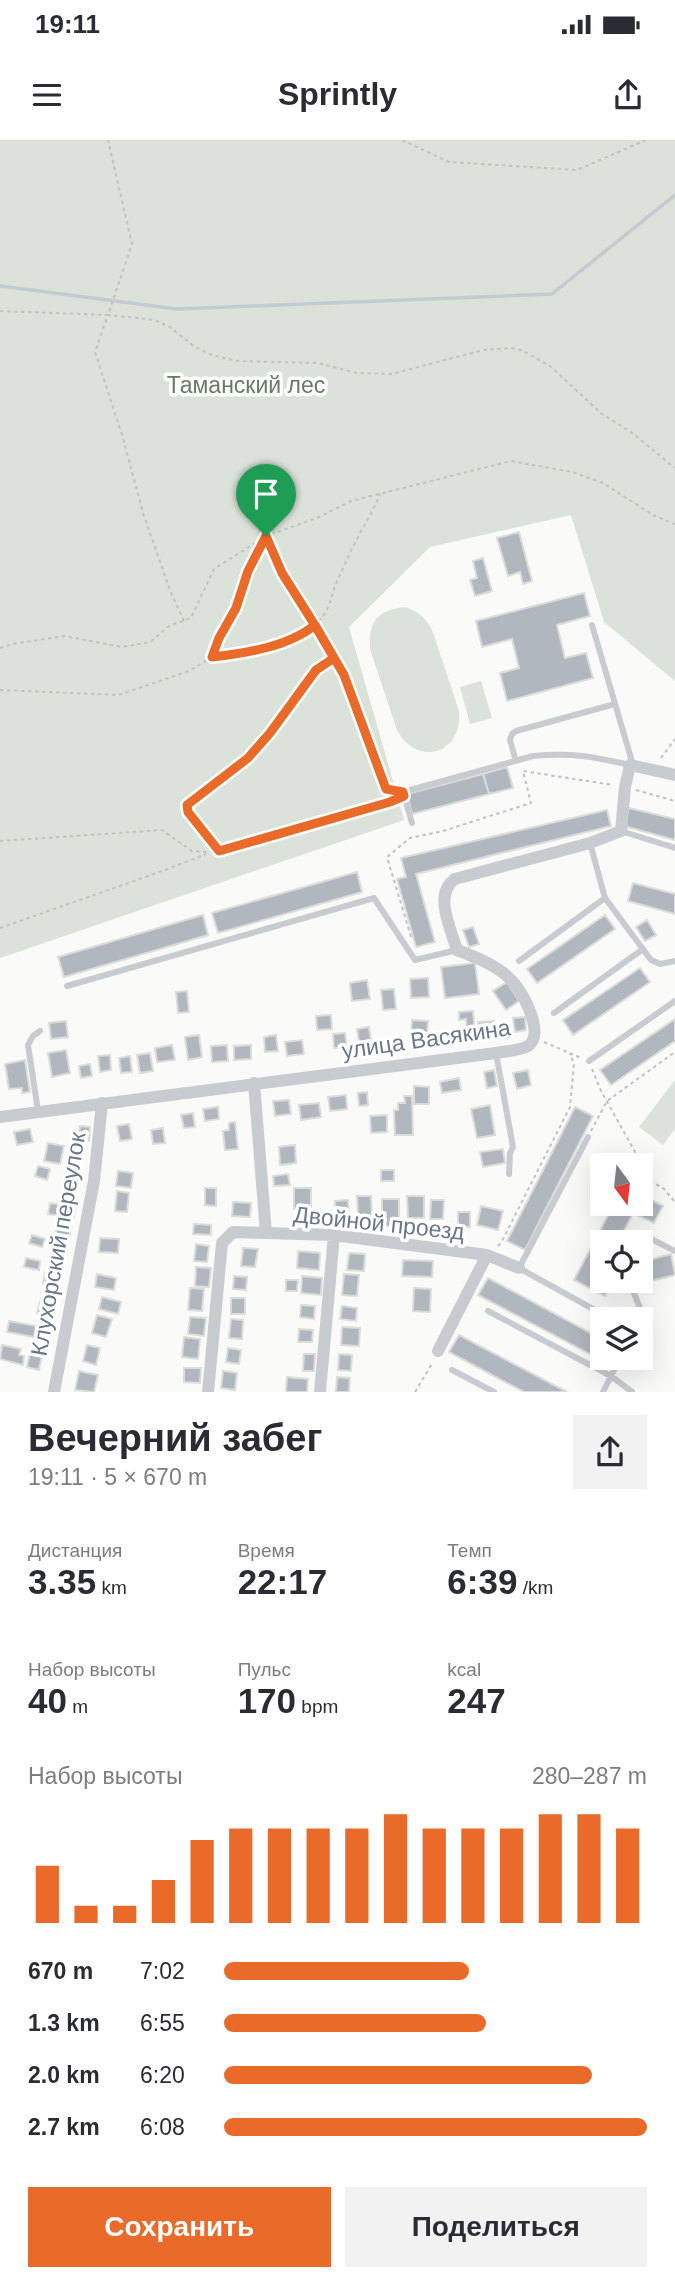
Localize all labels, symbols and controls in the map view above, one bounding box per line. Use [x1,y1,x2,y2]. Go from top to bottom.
text: 19:11 [35,9,100,39]
icon: menu [28,76,66,114]
text: Sprintly [278,76,397,112]
icon: share [609,76,647,114]
park label: Таманский лес [167,372,325,398]
pin [236,464,296,536]
icon: arrive [247,475,285,513]
street label: улица Васякина [340,1014,512,1064]
street label: Клухорский переулок [25,1129,91,1358]
north arrow [590,1153,653,1216]
map controls [590,1153,653,1370]
street label: Двойной проезд [292,1201,466,1245]
button: locate [590,1230,653,1293]
button: layers [590,1307,653,1370]
button: share [573,1415,647,1489]
text: Вечерний забег [28,1417,322,1459]
text: 19:11 · 5 × 670 m [28,1464,207,1490]
text: Дистанция [28,1540,122,1561]
text: Время [238,1540,295,1561]
text: Темп [447,1540,492,1561]
text: 3.35 [28,1562,96,1601]
text: 22:17 [238,1562,327,1601]
text: 6:39 [447,1562,517,1601]
text: km [96,1577,127,1598]
text: /km [517,1577,553,1598]
text: Набор высоты [28,1659,156,1680]
text: Пульс [238,1659,291,1680]
text: kcal [447,1659,481,1680]
text: 40 [28,1681,67,1720]
text: 170 [238,1681,296,1720]
text: 247 [447,1681,506,1720]
text: m [67,1696,88,1717]
text: bpm [296,1696,338,1717]
text: Набор высоты [28,1763,182,1789]
text: 280–287 m [532,1763,647,1789]
text: 670 m [28,1958,93,1984]
text: 7:02 [140,1958,185,1984]
text: 1.3 km [28,2010,100,2036]
text: 6:55 [140,2010,185,2036]
text: 2.0 km [28,2062,100,2088]
text: 6:20 [140,2062,185,2088]
text: 2.7 km [28,2114,100,2140]
text: 6:08 [140,2114,185,2140]
button: Сохранить [28,2187,331,2267]
button: Поделиться [345,2187,647,2267]

